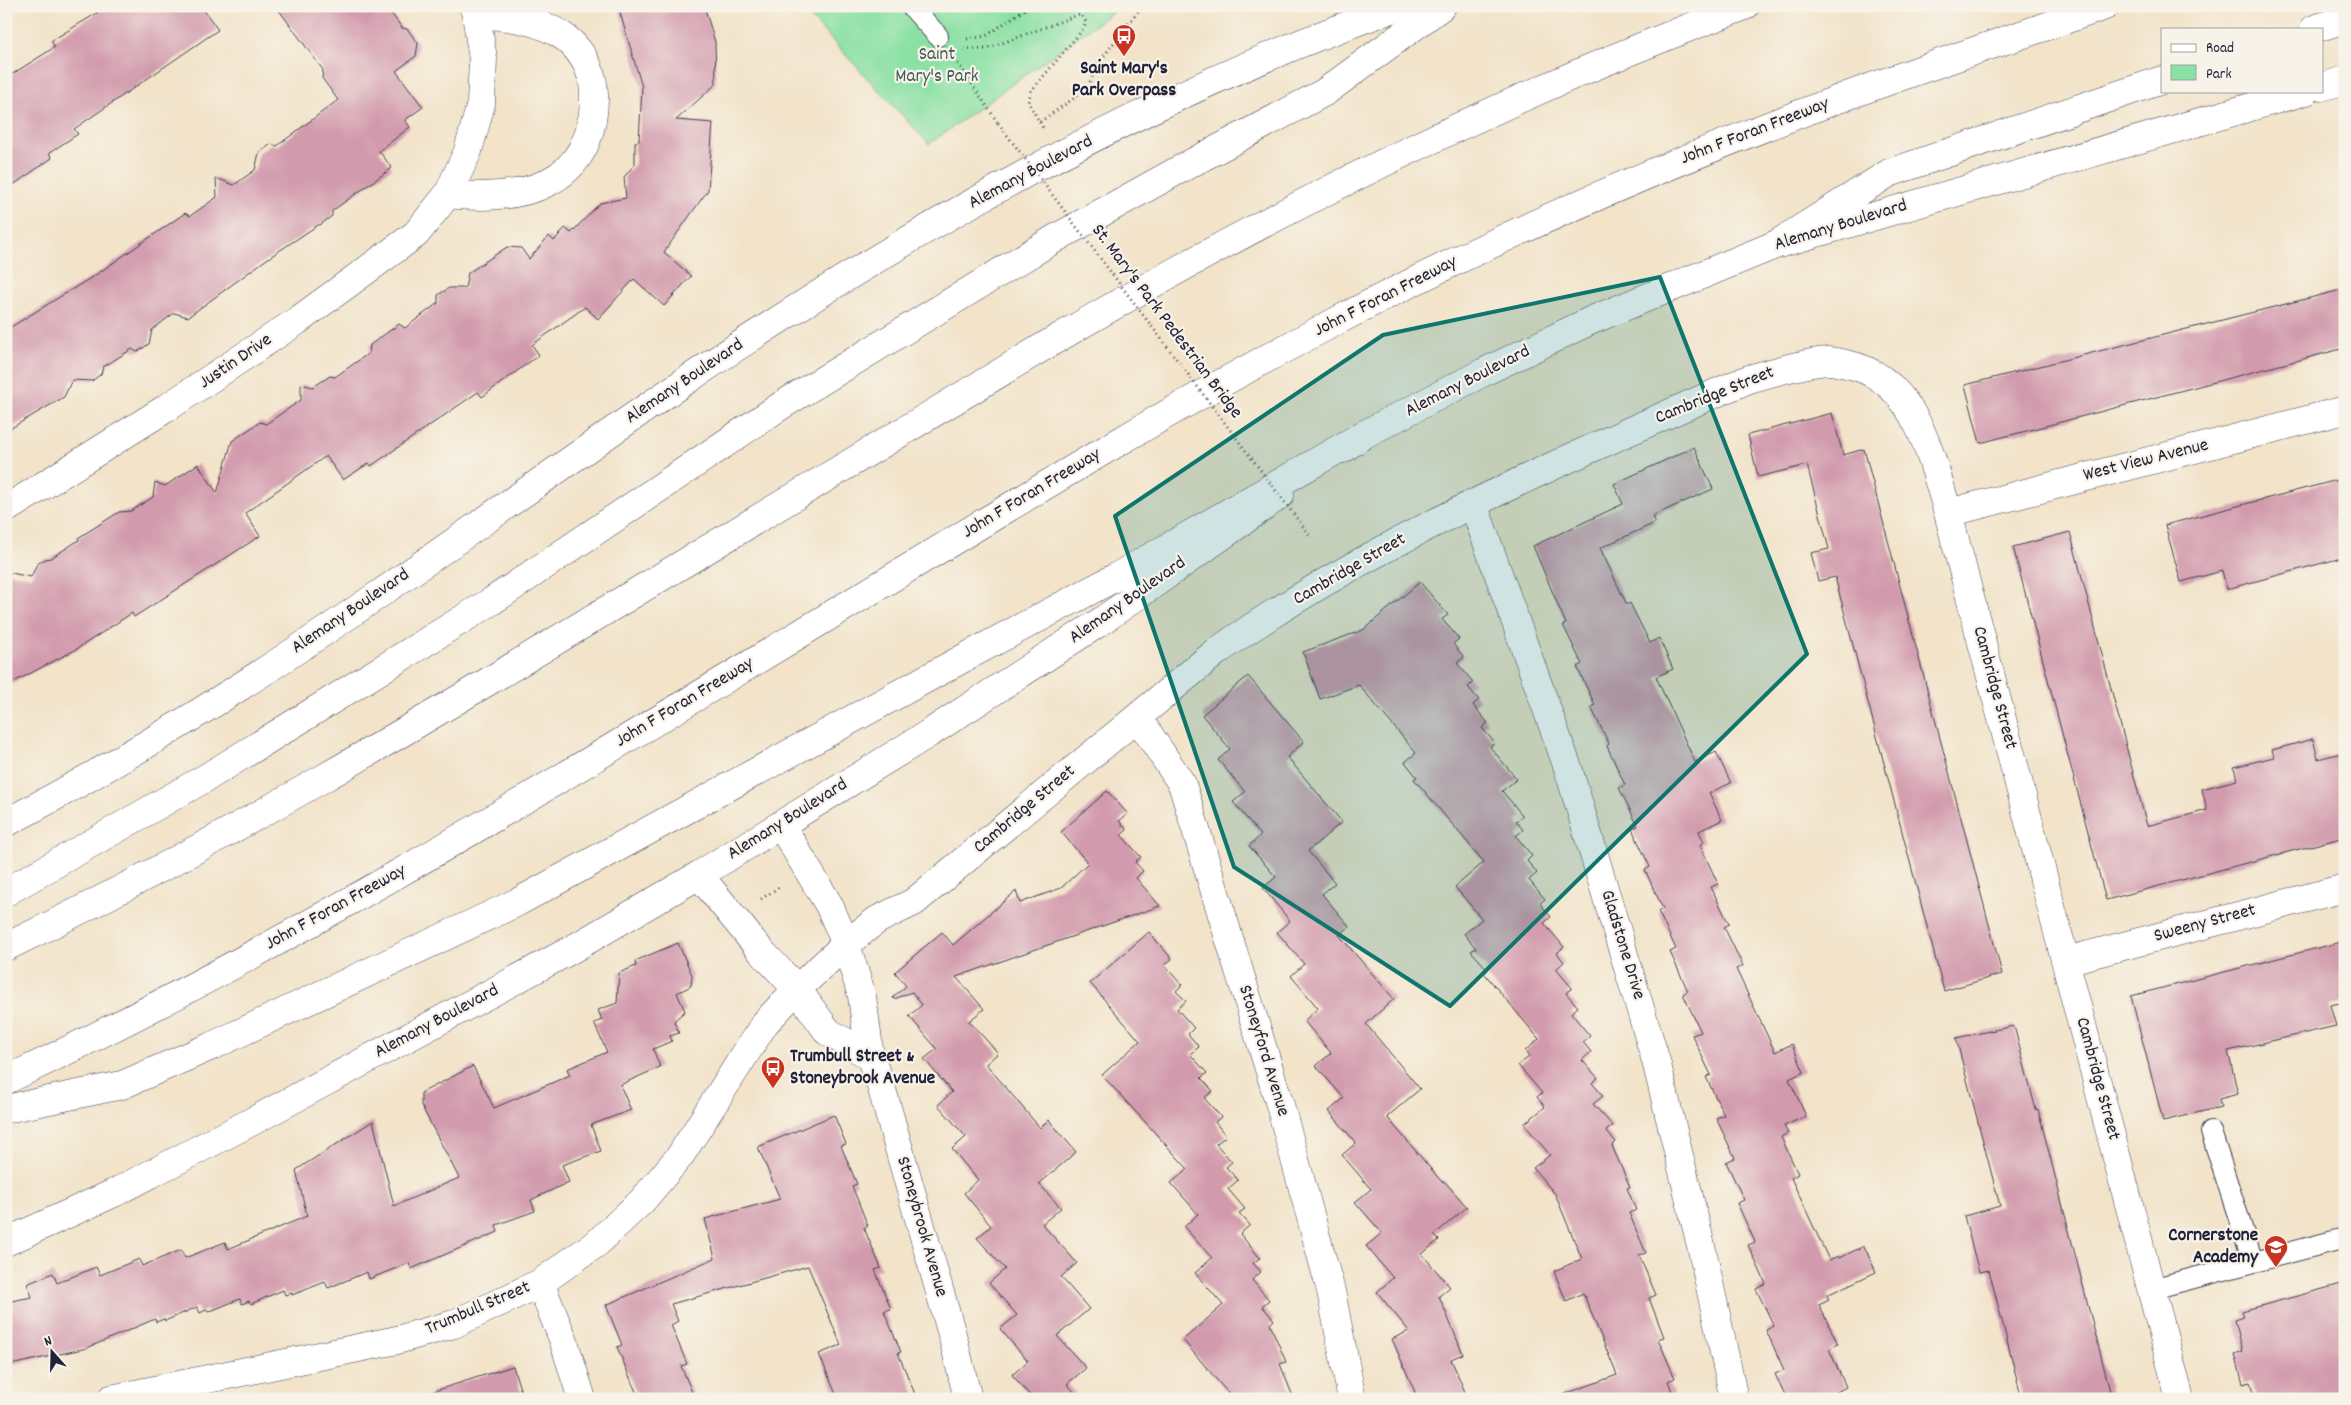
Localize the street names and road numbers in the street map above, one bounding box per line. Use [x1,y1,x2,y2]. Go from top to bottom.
street label: John F Foran Freeway [1677,91,1833,173]
street label: Alemany Boulevard [964,129,1098,217]
street label: Alemany Boulevard [1771,193,1911,259]
street label: St. Mary's Park Pedestrian Bridge [1084,219,1248,425]
street label: John F Foran Freeway [1310,249,1462,345]
street label: Justin Drive [194,328,278,396]
street label: Alemany Boulevard [621,332,749,432]
street label: Alemany Boulevard [1401,339,1535,425]
street label: Cambridge Street [1651,360,1779,432]
street label: West View Avenue [2081,432,2211,490]
street label: John F Foran Freeway [958,442,1107,546]
street label: Cambridge Street [1289,527,1411,613]
street label: Alemany Boulevard [1064,551,1192,651]
street label: Alemany Boulevard [287,562,415,662]
street label: Cambridge Street [1965,624,2023,752]
street label: John F Foran Freeway [611,651,760,755]
street label: Cambridge Street [968,759,1082,861]
street label: Alemany Boulevard [723,772,853,868]
street label: John F Foran Freeway [261,858,412,958]
street label: Gladstone Drive [1592,887,1652,1003]
street label: Sweeny Street [2151,897,2259,951]
street label: Alemany Boulevard [370,978,504,1066]
street label: Stoneyford Avenue [1230,982,1296,1120]
street label: Cambridge Street [2068,1015,2126,1143]
street label: Stoneybrook Avenue [888,1154,954,1300]
street label: Trumbull Street [421,1275,535,1343]

